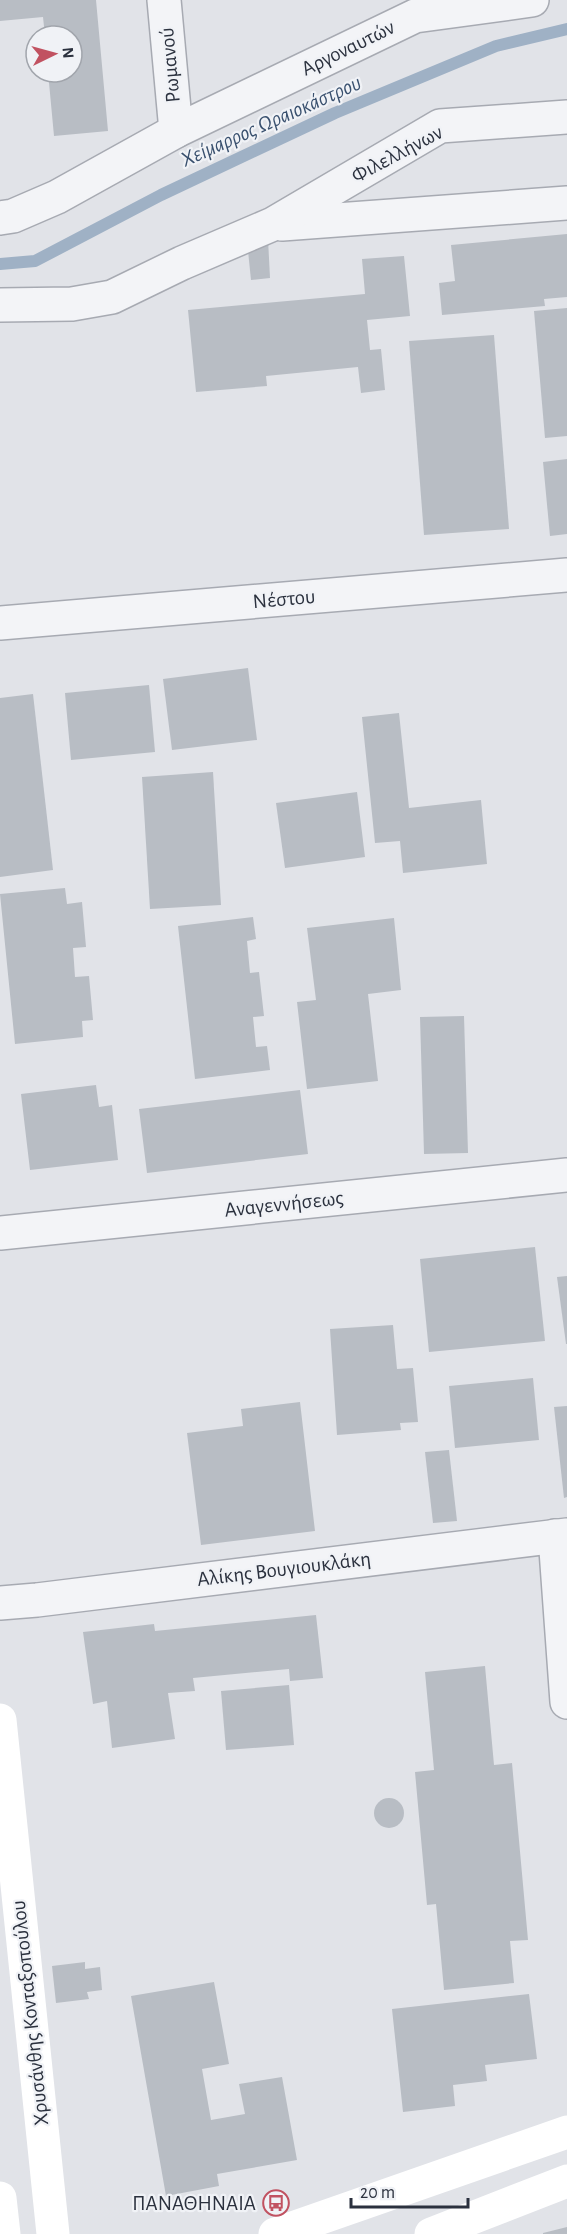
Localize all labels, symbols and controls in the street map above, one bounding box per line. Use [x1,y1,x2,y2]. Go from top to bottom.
street label: Αργοναυτών [298,16,398,80]
north arrow [24,24,84,84]
street label: Ρωμανού [156,27,184,103]
text: N [59,47,76,59]
water label: Χείμαρρος Ωραιοκάστρου [177,71,365,172]
street label: Φιλελλήνων [348,121,446,187]
street label: Νέστου [252,586,316,612]
street label: Αναγεννήσεως [224,1187,344,1221]
street label: Αλίκης Βουγιουκλάκη [196,1548,372,1590]
street label: Χρυσάνθης Κονταξοπούλου [8,1899,53,2127]
scale bar [351,2171,468,2209]
text: 20 m [360,2184,395,2202]
bus stop icon: ΠΑΝΑΘΗΝΑΙΑ [261,2188,291,2218]
place label: ΠΑΝΑΘΗΝΑΙΑ [132,2193,256,2214]

